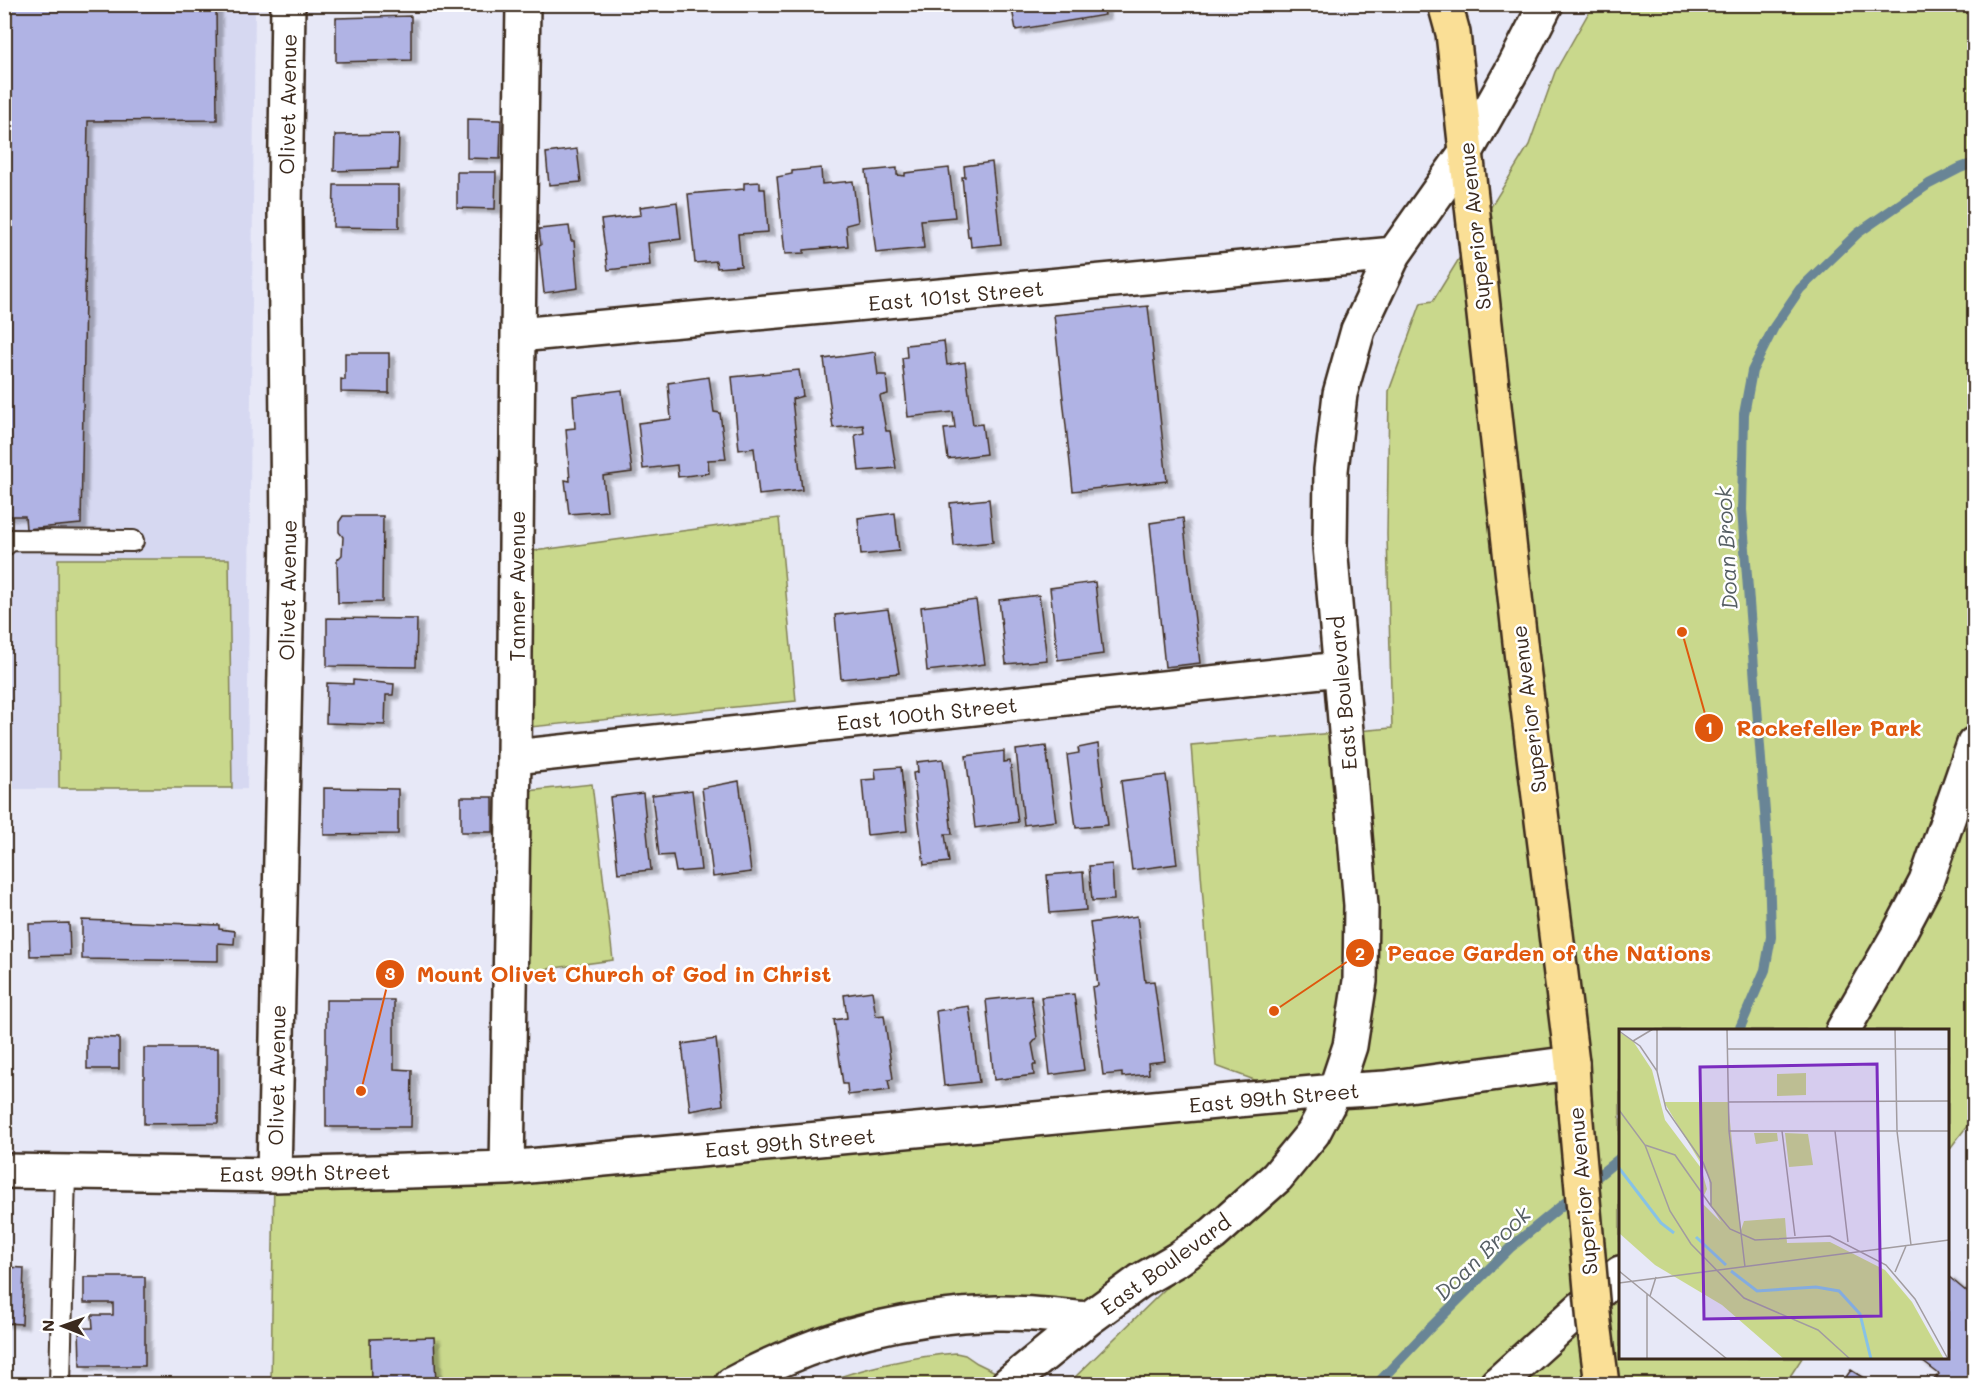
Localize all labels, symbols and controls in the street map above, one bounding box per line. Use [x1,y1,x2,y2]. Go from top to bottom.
street label: Olivet Avenue [272,33,302,175]
street label: Superior Avenue [1452,141,1496,311]
street label: East 101st Street [867,274,1045,316]
water label: Doan Brook [1708,484,1744,610]
street label: Tanner Avenue [503,511,530,661]
street label: Olivet Avenue [272,519,302,661]
street label: East Boulevard [1322,615,1362,771]
street label: Superior Avenue [1504,624,1552,794]
street label: East 100th Street [835,690,1019,736]
callout: Rockefeller Park [1694,708,1934,748]
text: Rockefeller Park [1736,713,1922,742]
text: 1 [1705,715,1713,739]
callout: Peace Garden of the Nations [1345,933,1723,973]
text: Peace Garden of the Nations [1387,938,1711,967]
text: 2 [1355,941,1365,965]
callout: Mount Olivet Church of God in Christ [375,954,844,994]
text: Mount Olivet Church of God in Christ [417,959,832,988]
text: 3 [385,961,396,985]
street label: Olivet Avenue [261,1004,291,1146]
inset map [1619,1029,1949,1359]
street label: East 99th Street [1188,1076,1360,1118]
street label: Superior Avenue [1561,1106,1603,1276]
street label: East 99th Street [704,1121,876,1163]
street label: East 99th Street [219,1157,391,1187]
water label: Doan Brook [1427,1199,1537,1306]
street label: East Boulevard [1095,1208,1235,1320]
north arrow [33,1296,93,1356]
text: N [37,1319,58,1332]

